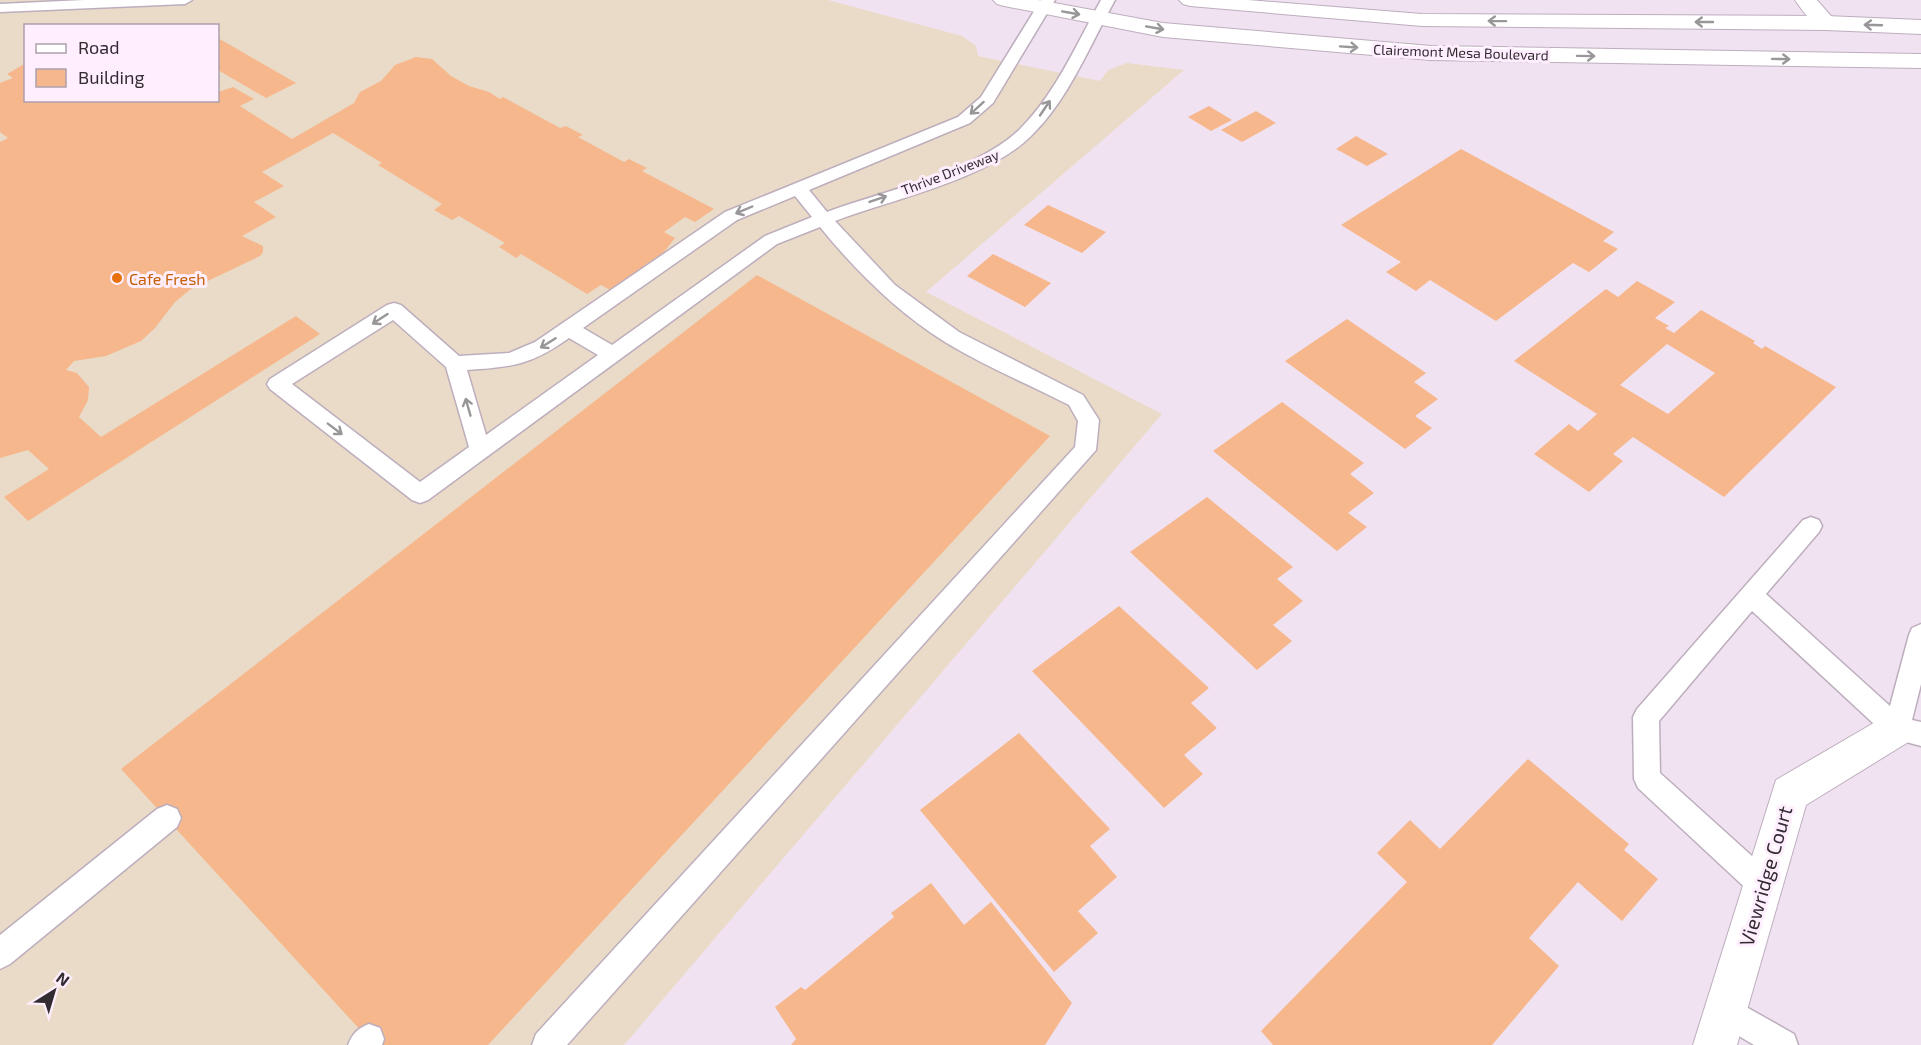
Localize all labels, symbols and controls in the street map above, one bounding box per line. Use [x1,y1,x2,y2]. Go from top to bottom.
one-way arrow [1061,8,1080,19]
one-way arrow [1487,15,1507,27]
one-way arrow [1695,16,1715,28]
one-way arrow [1864,19,1884,30]
one-way arrow [1145,23,1165,34]
legend [24,24,219,102]
text: Road [78,36,119,58]
street label: Clairemont Mesa Boulevard [1373,40,1549,64]
one-way arrow [1339,42,1359,53]
one-way arrow [1576,50,1596,62]
one-way arrow [1771,53,1791,65]
text: Building [78,66,145,88]
one-way arrow [1039,100,1051,116]
one-way arrow [970,101,985,115]
street label: Thrive Driveway [899,145,1002,198]
one-way arrow [868,193,887,204]
one-way arrow [735,205,753,217]
place label: Cafe Fresh [129,269,206,288]
marker: Cafe Fresh [110,271,124,285]
one-way arrow [372,313,389,325]
one-way arrow [540,338,557,350]
one-way arrow [462,398,473,417]
one-way arrow [327,422,343,435]
street label: Viewridge Court [1733,803,1797,949]
north arrow [24,961,84,1021]
text: N [53,968,74,990]

